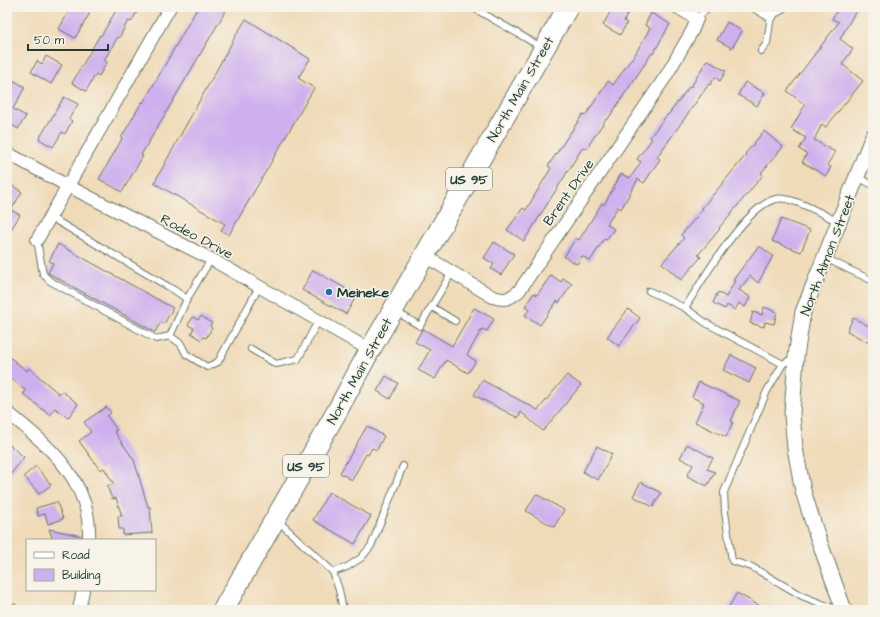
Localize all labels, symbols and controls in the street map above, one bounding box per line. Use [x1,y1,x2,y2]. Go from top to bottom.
scale bar [28,26,108,52]
text: 50 m [34,32,65,49]
street label: North Main Street [482,33,559,146]
street label: Brent Drive [538,155,599,230]
road number: US 95 [446,168,492,190]
street label: North Almon Street [796,192,860,319]
street label: Rodeo Drive [157,209,237,265]
place label: Meineke [337,283,389,303]
marker: Meineke [324,287,334,297]
street label: North Main Street [322,314,398,428]
road number: US 95 [283,455,329,477]
legend [26,539,156,591]
text: Road [62,547,90,564]
text: Building [62,567,100,585]

